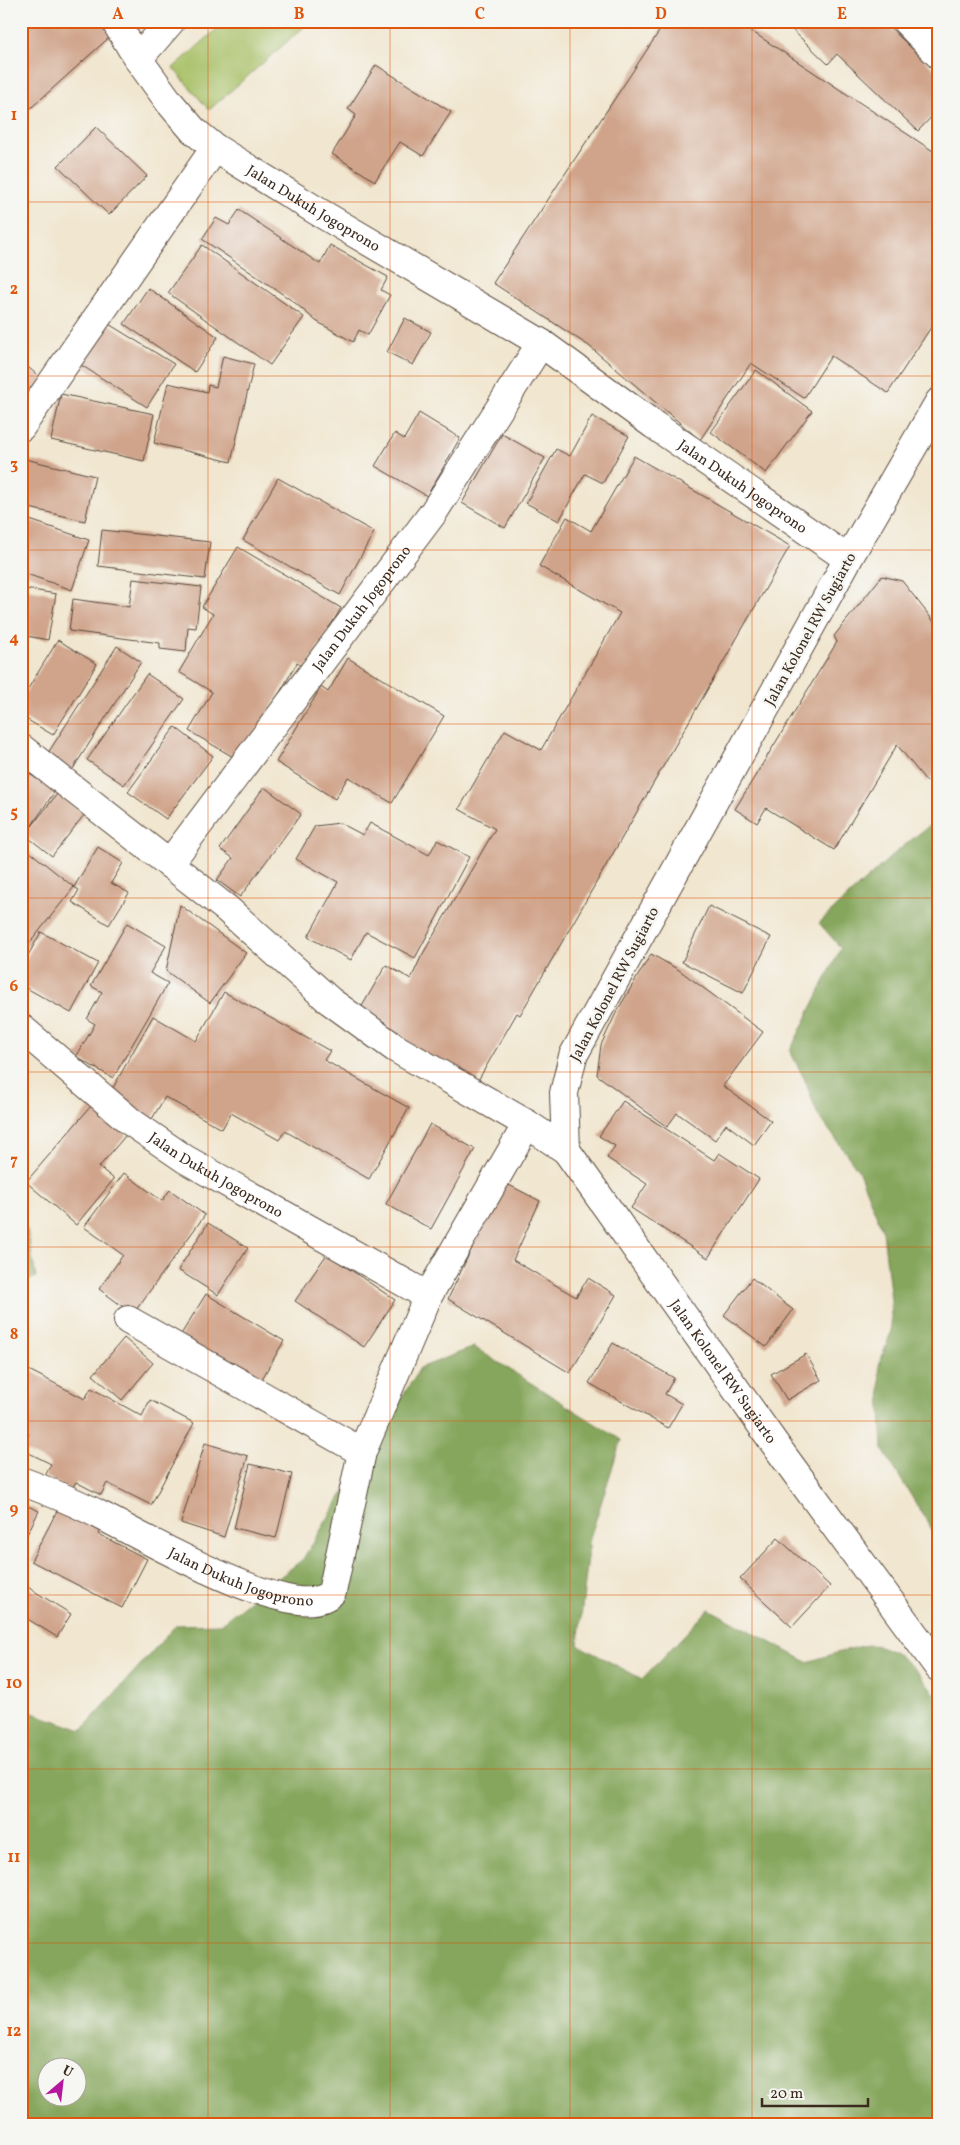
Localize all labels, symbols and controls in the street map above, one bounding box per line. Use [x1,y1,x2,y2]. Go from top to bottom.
text: A [112,4,124,26]
text: B [294,4,305,26]
text: C [475,4,485,26]
text: D [655,4,667,26]
text: E [837,4,847,26]
text: 1 [11,105,17,127]
street label: Jalan Dukuh Jogoprono [242,161,383,258]
text: 2 [10,279,18,301]
street label: Jalan Dukuh Jogoprono [673,435,811,540]
text: 3 [10,454,18,476]
street label: Jalan Dukuh Jogoprono [308,542,417,677]
street label: Jalan Kolonel RW Sugiarto [760,549,862,710]
text: 4 [9,628,19,650]
text: 5 [10,802,18,824]
street label: Jalan Kolonel RW Sugiarto [566,904,665,1066]
text: 6 [10,976,19,998]
street label: Jalan Dukuh Jogoprono [144,1128,286,1224]
text: 7 [10,1150,18,1172]
street label: Jalan Kolonel RW Sugiarto [663,1296,781,1449]
text: 8 [10,1324,18,1346]
text: 9 [10,1499,19,1521]
street label: Jalan Dukuh Jogoprono [164,1543,314,1612]
text: 10 [6,1673,22,1695]
text: 11 [8,1847,20,1869]
text: 12 [7,2021,21,2043]
north arrow [38,2058,88,2108]
text: U [59,2061,76,2083]
scale bar [762,2075,869,2107]
text: 20 m [770,2084,803,2105]

